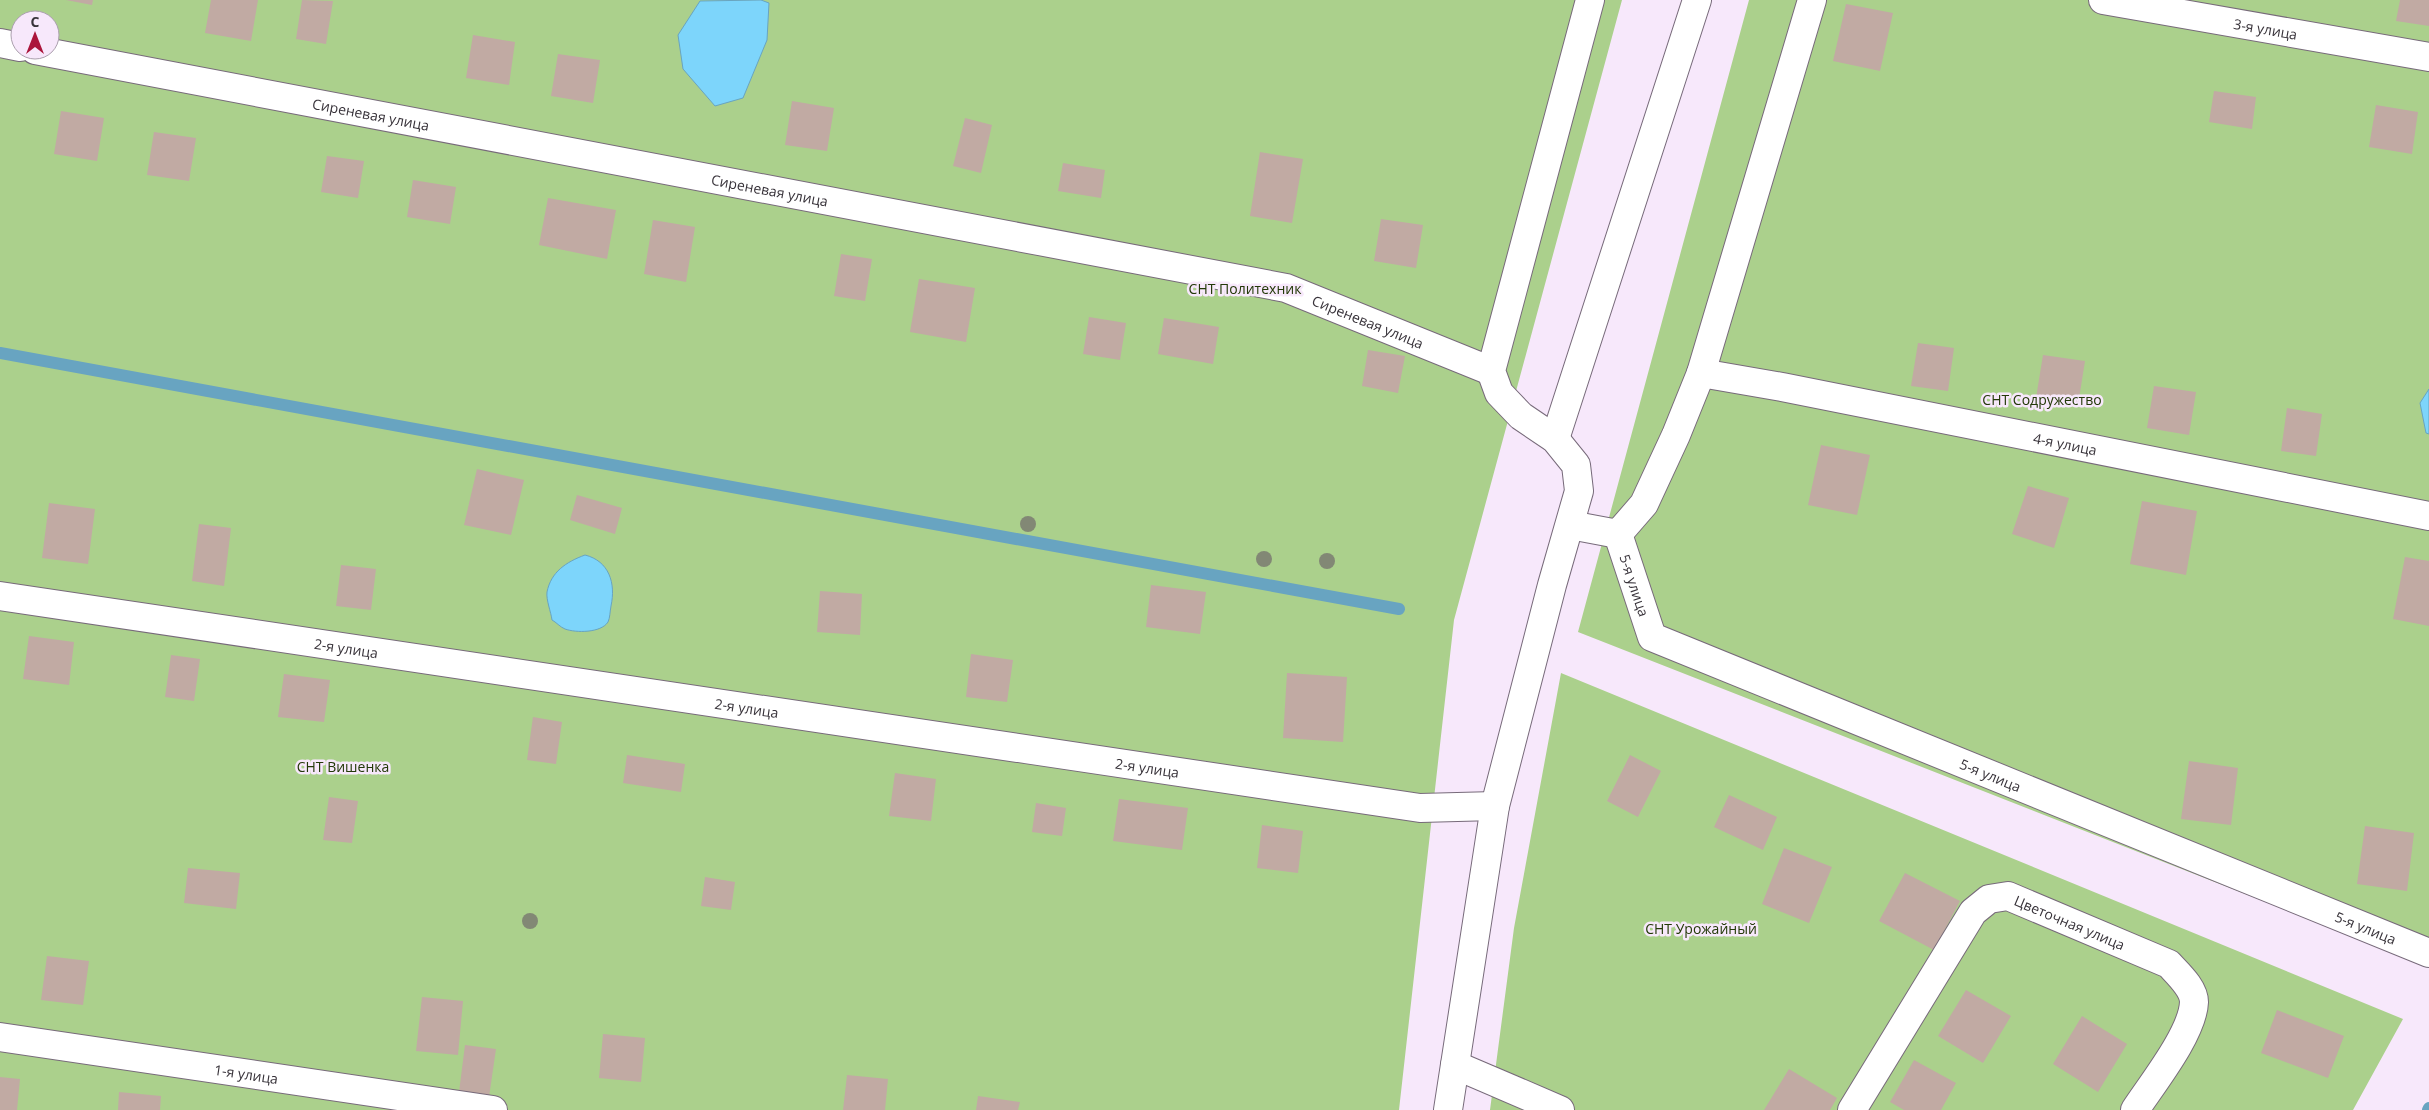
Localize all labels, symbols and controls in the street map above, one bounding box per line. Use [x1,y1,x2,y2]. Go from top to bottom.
north arrow [10,10,60,60]
text: С [31,12,40,31]
street label: 3-я улица [2232,14,2299,43]
street label: Сиреневая улица [311,93,431,134]
street label: Сиреневая улица [710,169,830,210]
park label: СНТ Политехник [1189,279,1302,298]
street label: Сиреневая улица [1310,290,1427,352]
park label: СНТ Содружество [1982,390,2102,409]
street label: 4-я улица [2032,428,2099,459]
street label: 5-я улица [1616,552,1654,619]
street label: 2-я улица [313,634,379,662]
street label: 2-я улица [713,693,780,722]
street label: 2-я улица [1114,753,1181,781]
street label: 5-я улица [1957,754,2024,796]
park label: СНТ Вишенка [297,757,389,776]
street label: Цветочная улица [2012,890,2128,954]
street label: 5-я улица [2332,906,2399,948]
park label: СНТ Урожайный [1645,919,1757,938]
street label: 1-я улица [213,1059,280,1088]

